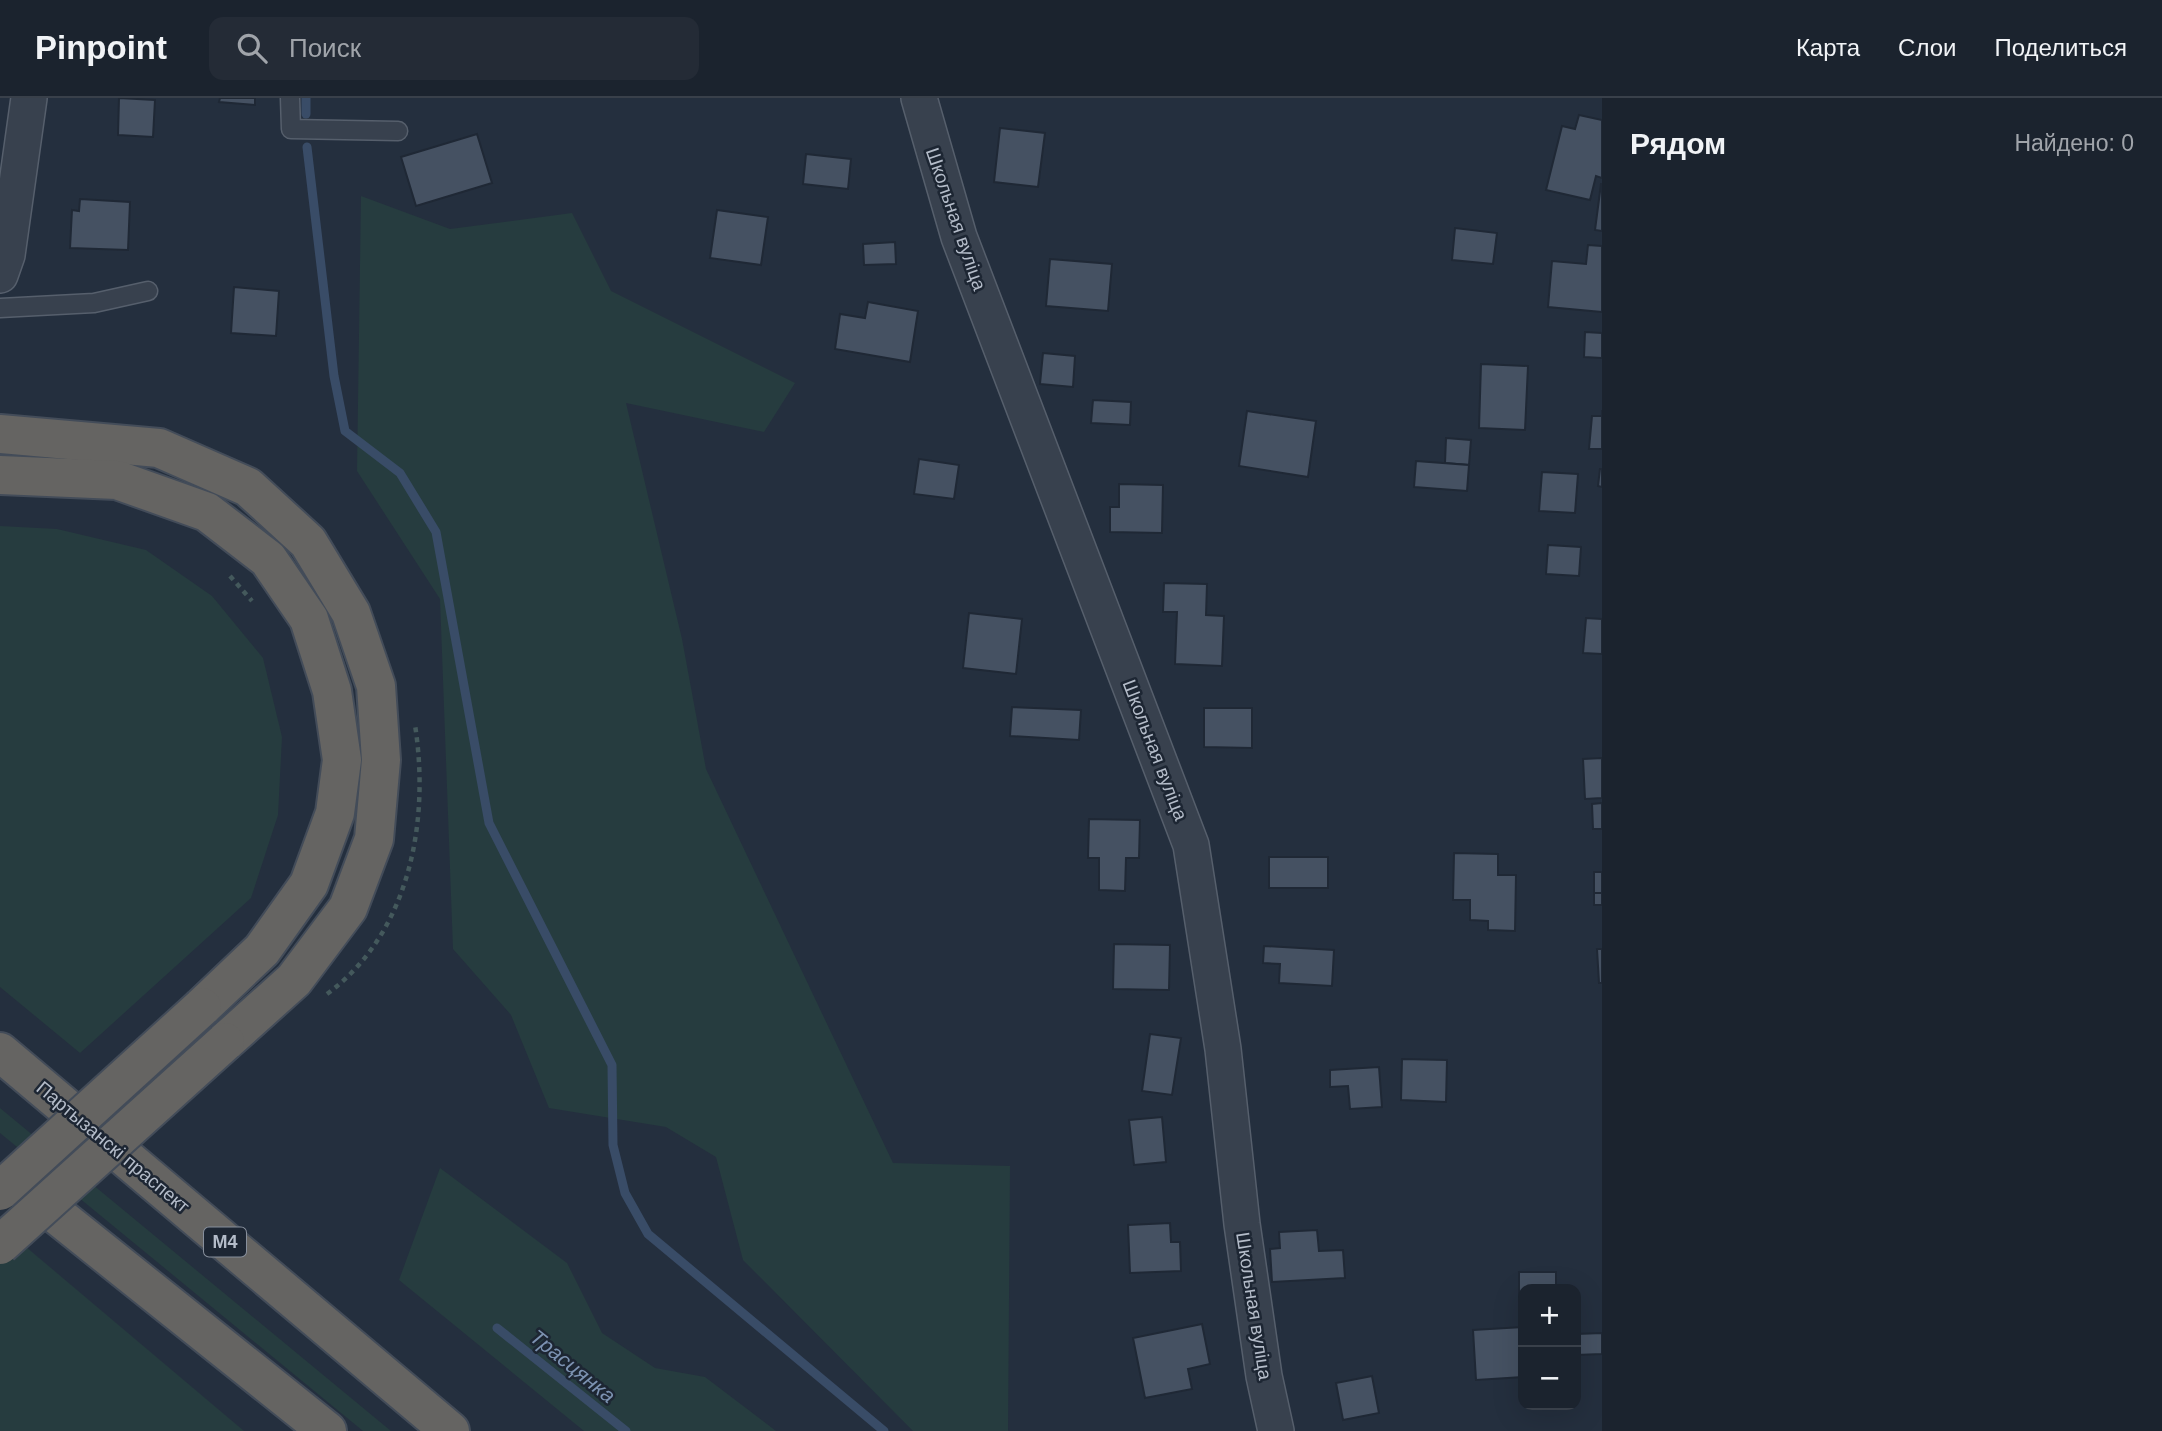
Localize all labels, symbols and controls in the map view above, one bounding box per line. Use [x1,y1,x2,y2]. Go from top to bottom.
search box [209,17,699,80]
text: Pinpoint [35,29,167,66]
icon: search [233,29,271,67]
text: Поиск [289,33,361,63]
text: Карта [1796,34,1860,61]
text: Слои [1898,34,1956,61]
text: Поделиться [1994,34,2127,61]
text: Рядом [1630,127,1726,160]
text: Найдено: 0 [2014,130,2134,156]
street label: Школьная вуліца [922,145,990,293]
street label: Школьная вуліца [1118,677,1192,824]
street label: Партызанскі праспект [32,1077,194,1217]
road number: М4 [204,1227,246,1256]
street label: Школьная вуліца [1232,1231,1276,1382]
map controls [1518,1284,1581,1410]
button: + [1518,1284,1581,1347]
water label: Трасцянка [526,1325,620,1407]
button: − [1518,1347,1581,1410]

